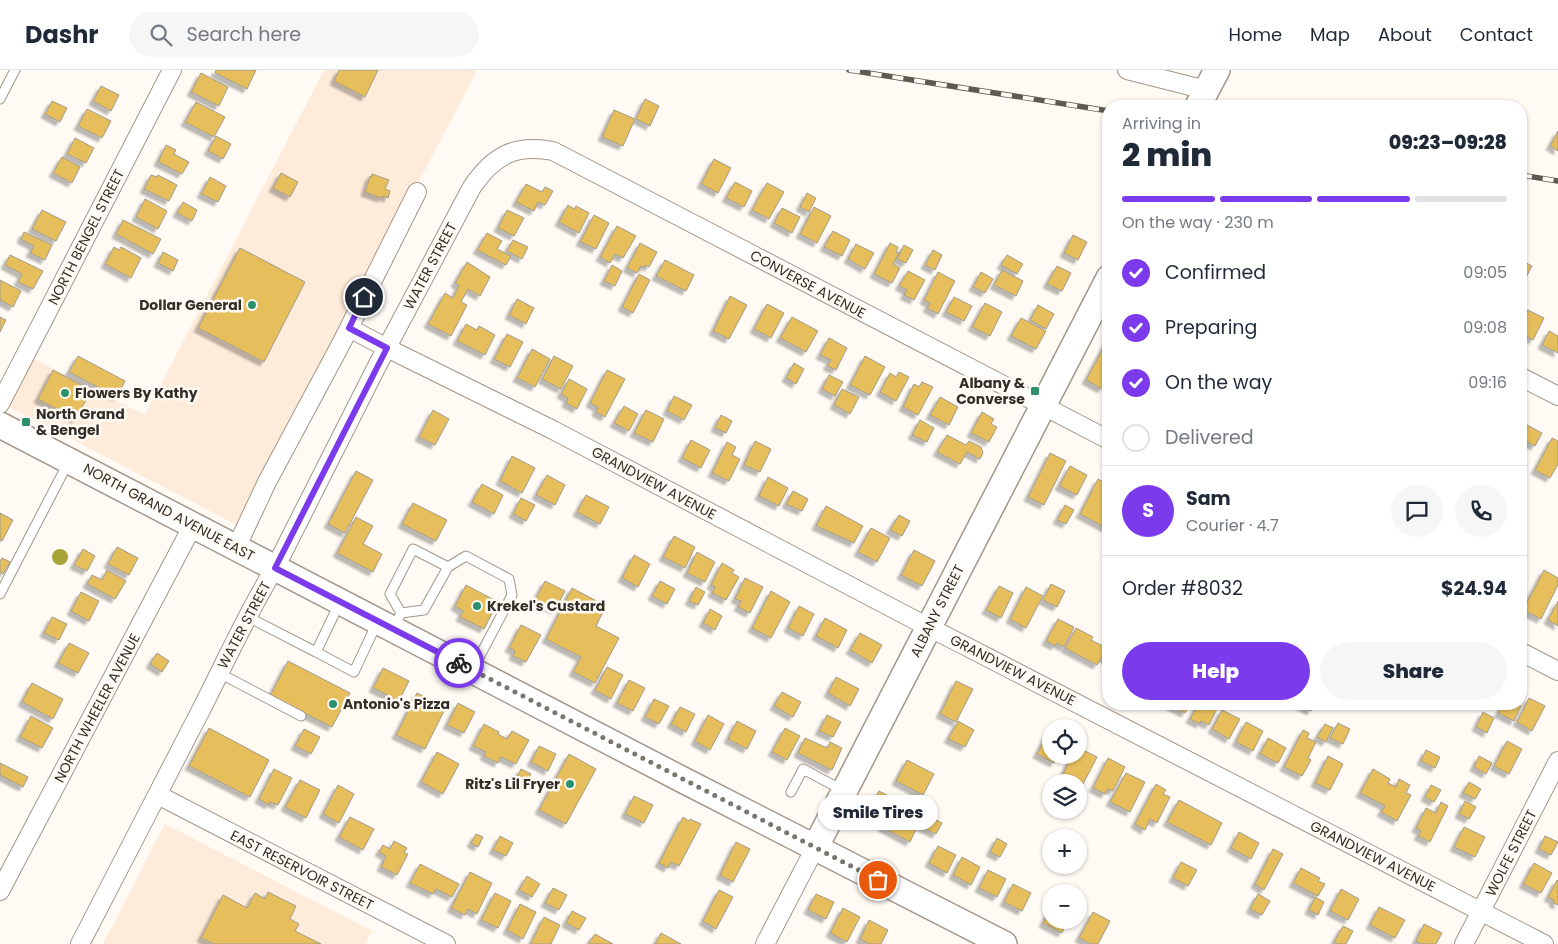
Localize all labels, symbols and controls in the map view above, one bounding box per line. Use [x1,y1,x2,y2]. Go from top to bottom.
search box [129,12,479,57]
text: Dashr [25,18,99,51]
icon: search [147,21,175,49]
text: Search here [187,21,301,48]
text: Home [1228,22,1282,47]
text: Map [1310,22,1350,47]
text: About [1378,22,1432,47]
text: Contact [1460,22,1533,47]
text: Arriving in [1122,112,1201,135]
text: 09:23–09:28 [1389,129,1507,156]
text: 2 min [1122,132,1212,177]
street label: NORTH BENGEL STREET [43,165,129,308]
text: On the way · 230 m [1122,211,1274,234]
street label: WATER STREET [399,218,462,313]
street label: CONVERSE AVENUE [747,245,869,323]
icon: check [1122,259,1150,287]
text: Confirmed [1165,259,1266,286]
text: 09:05 [1463,261,1507,284]
pin [343,276,385,318]
icon: home [350,283,378,311]
place label: Dollar General [139,295,242,315]
marker: Dollar General [246,299,258,311]
icon: check [1122,314,1150,342]
text: Preparing [1165,314,1257,341]
text: 09:08 [1463,316,1507,339]
icon: check [1122,369,1150,397]
text: On the way [1165,369,1272,396]
text: 09:16 [1468,371,1507,394]
place label: Albany & Converse [956,373,1026,409]
place label: Flowers By Kathy [75,383,198,403]
marker: Albany & Converse [1029,385,1041,397]
marker: Flowers By Kathy [59,387,71,399]
place label: North Grand & Bengel [36,404,125,440]
marker: North Grand & Bengel [20,416,32,428]
text: Delivered [1165,424,1254,451]
street label: GRANDVIEW AVENUE [588,442,720,524]
street label: NORTH GRAND AVENUE EAST [80,458,259,566]
text: Sam [1186,485,1231,512]
button: chat [1391,485,1443,537]
button: phone [1455,485,1507,537]
text: S [1142,497,1154,524]
text: Courier · 4.7 [1186,514,1279,537]
street label: ALBANY STREET [905,561,969,661]
text: Order #8032 [1122,575,1243,602]
text: $24.94 [1441,575,1507,602]
street label: WATER STREET [213,577,276,672]
place label: Krekel's Custard [487,596,605,616]
marker: Krekel's Custard [471,600,483,612]
street label: NORTH WHEELER AVENUE [49,630,145,786]
street label: GRANDVIEW AVENUE [947,630,1079,710]
courier [434,638,484,688]
button: Help [1122,642,1310,700]
button: Share [1320,642,1507,700]
icon: bike [445,649,473,677]
place label: Antonio's Pizza [343,694,450,714]
marker: Antonio's Pizza [327,698,339,710]
map controls [1042,719,1087,929]
button: locate [1042,719,1087,764]
place label: Ritz's Lil Fryer [465,774,560,794]
button: layers [1042,774,1087,819]
marker: Ritz's Lil Fryer [564,778,576,790]
callout: Smile Tires [818,795,938,830]
text: Smile Tires [833,801,923,824]
street label: WOLFE STREET [1481,806,1542,900]
street label: GRANDVIEW AVENUE [1307,816,1439,896]
street label: EAST RESERVOIR STREET [227,825,377,915]
button: + [1042,829,1087,874]
pin [857,859,899,901]
icon: bag [864,866,892,894]
button: − [1042,884,1087,929]

